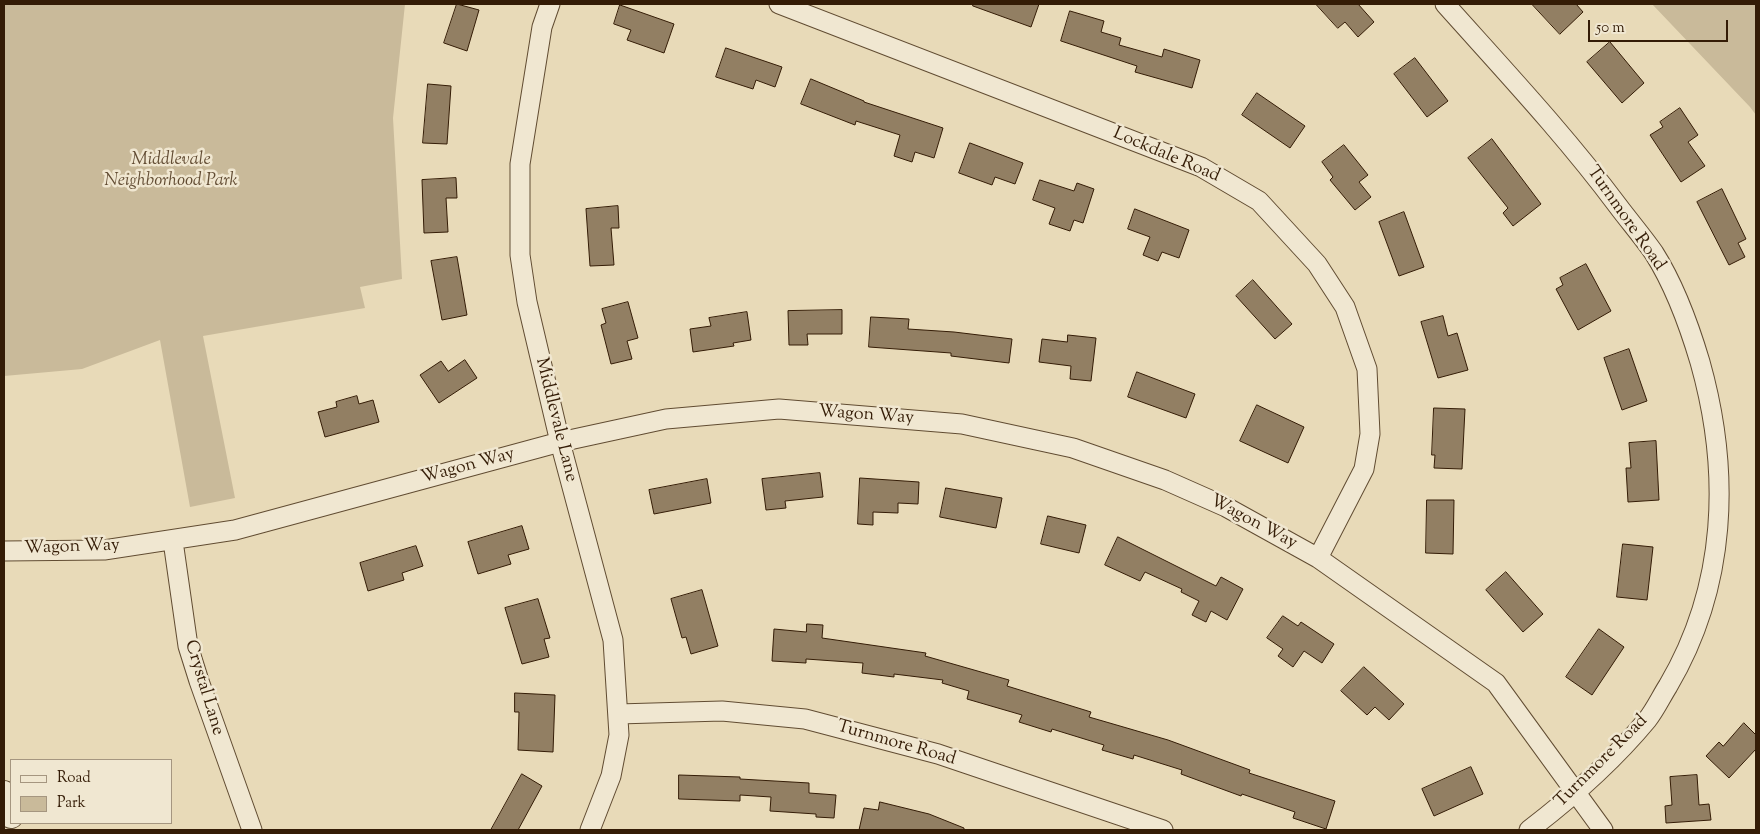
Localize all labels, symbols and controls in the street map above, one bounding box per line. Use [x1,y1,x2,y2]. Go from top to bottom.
scale bar [1590,10,1730,42]
text: 50 m [1596,18,1625,39]
street label: Lockdale Road [1109,124,1223,188]
park label: Middlevale Neighborhood Park [104,150,238,192]
street label: Turnmore Road [1581,163,1669,275]
street label: Middlevale Lane [529,356,581,484]
street label: Wagon Way [817,402,915,430]
street label: Wagon Way [419,444,517,490]
street label: Wagon Way [1206,491,1300,555]
street label: Wagon Way [24,536,120,560]
street label: Crystal Lane [178,638,228,738]
street label: Turnmore Road [1551,711,1653,813]
street label: Turnmore Road [834,717,958,771]
legend [10,759,172,824]
text: Road [57,768,91,789]
text: Park [57,793,86,814]

